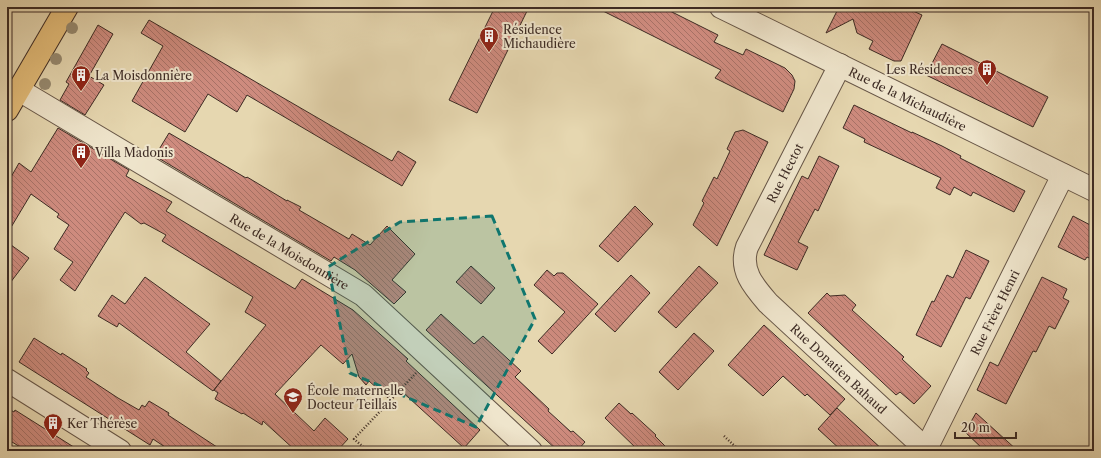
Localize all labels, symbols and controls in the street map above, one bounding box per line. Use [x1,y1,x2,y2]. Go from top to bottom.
place label: Résidence Michaudière [503,22,576,51]
building icon: Résidence Michaudière [478,25,500,53]
building icon: Les Résidences [976,58,998,86]
place label: Les Résidences [886,62,973,77]
street label: Rue de la Michaudière [847,63,969,134]
building icon: La Moisdonnière [70,64,92,92]
place label: La Moisdonnière [95,68,192,83]
street label: Rue Hectot [764,140,807,205]
building icon: Villa Madonis [70,141,92,169]
place label: Villa Madonis [94,145,173,160]
street label: Rue de la Moisdonnière [227,210,352,293]
street label: Rue Frère Henri [967,267,1022,357]
street label: Rue Donatien Bahaud [788,320,891,417]
place label: École maternelle Docteur Teillais [307,382,404,412]
school or university icon: École maternelle Docteur Teillais [282,386,304,414]
building icon: Ker Thérèse [42,412,64,440]
scale bar [955,414,1016,440]
place label: Ker Thérèse [67,416,138,431]
text: 20 m [961,420,990,435]

